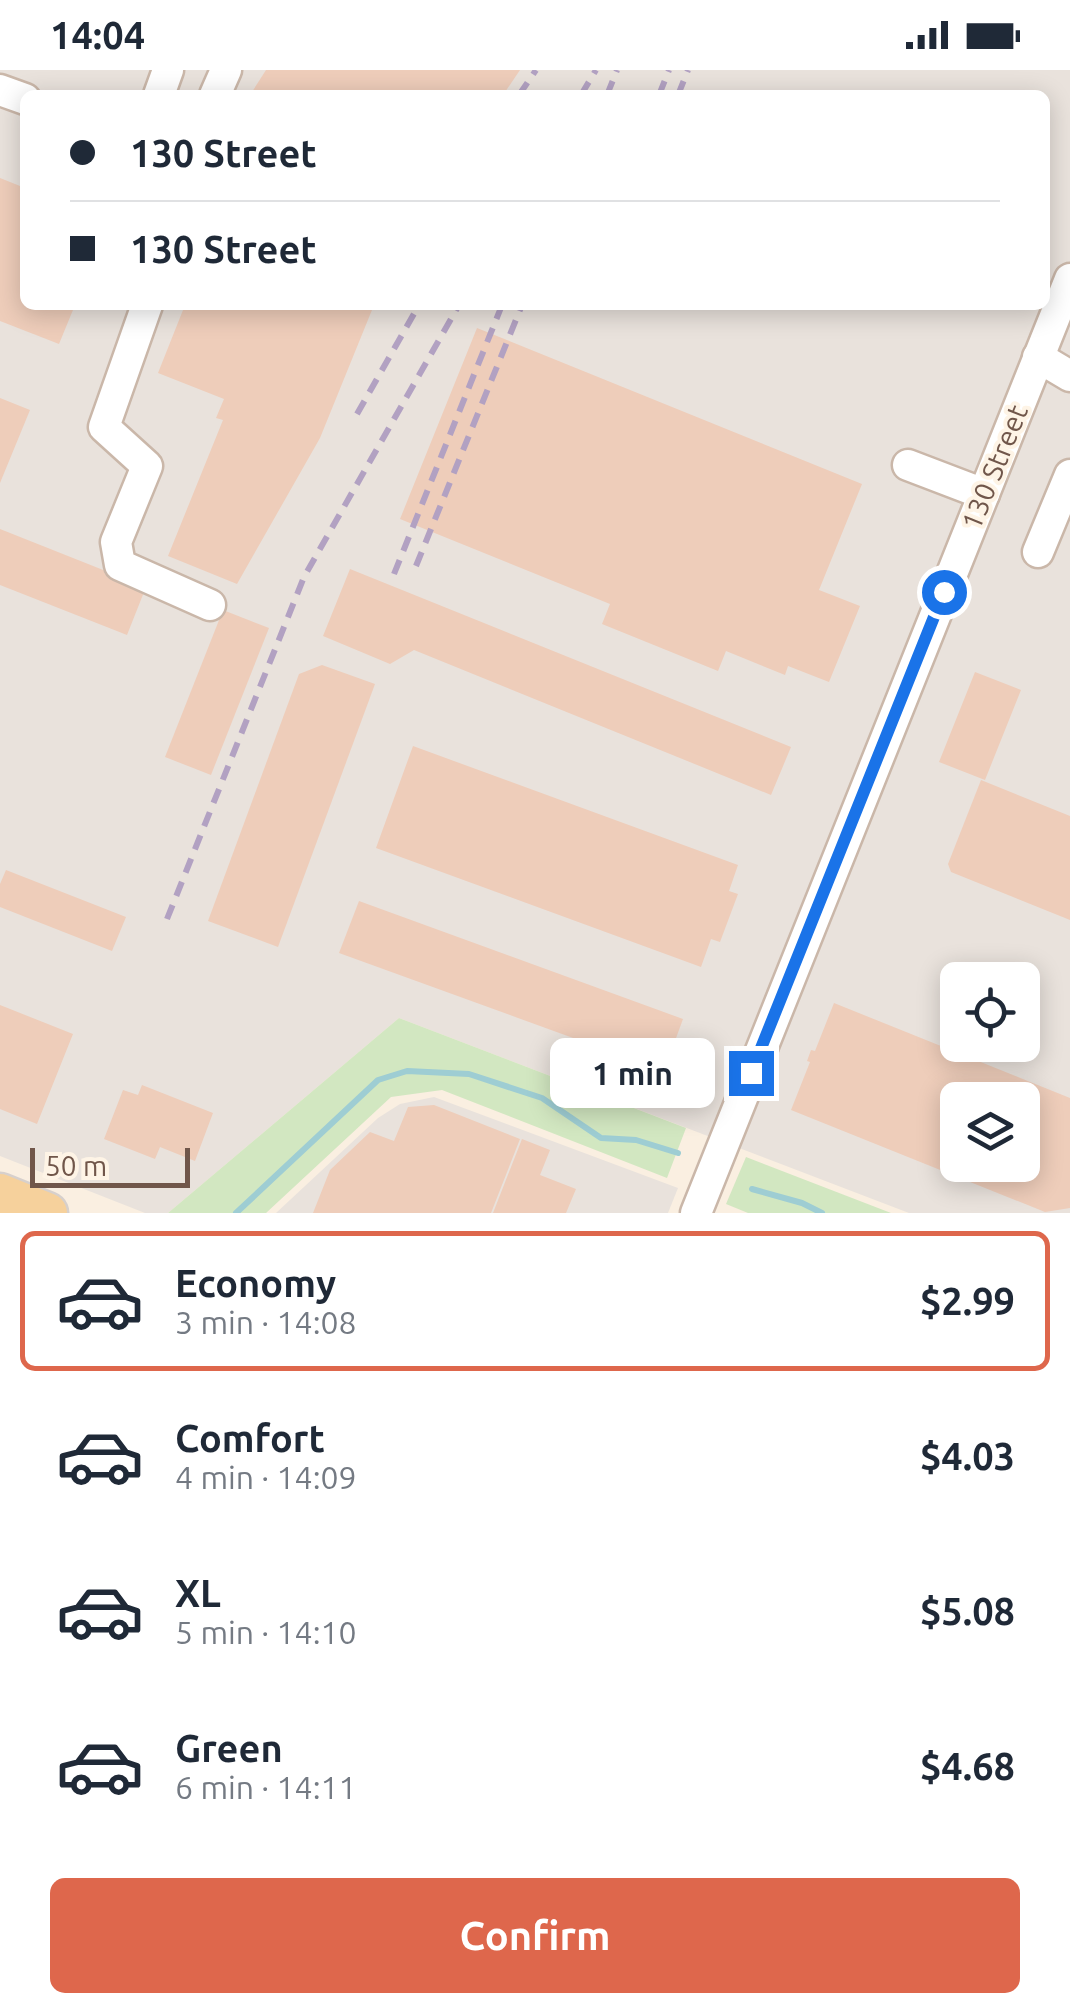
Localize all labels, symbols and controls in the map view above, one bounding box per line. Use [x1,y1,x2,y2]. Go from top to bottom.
text: 14:04 [50,14,145,56]
text: 130 Street [130,132,317,174]
text: 130 Street [130,228,317,270]
street label: 130 Street [955,400,1033,534]
route start [922,570,967,615]
map controls [940,962,1040,1182]
button: locate [940,962,1040,1062]
callout: 1 min [551,1038,716,1108]
route end [729,1051,774,1096]
text: 1 min [592,1055,673,1091]
button: layers [940,1082,1040,1182]
scale bar [30,1143,190,1188]
text: 50 m [45,1150,107,1181]
icon: car [55,1256,145,1346]
text: Economy [175,1262,336,1304]
text: $2.99 [920,1280,1015,1322]
text: 3 min · 14:08 [175,1304,357,1340]
icon: car [55,1411,145,1501]
text: Comfort [175,1417,325,1459]
text: $4.03 [920,1435,1015,1477]
text: 4 min · 14:09 [175,1459,357,1495]
icon: car [55,1566,145,1656]
text: XL [175,1572,221,1614]
text: $5.08 [920,1590,1015,1632]
text: 5 min · 14:10 [175,1614,357,1650]
icon: car [55,1721,145,1811]
text: Green [175,1727,283,1769]
text: $4.68 [920,1745,1015,1787]
text: 6 min · 14:11 [175,1769,357,1805]
button: Confirm [50,1878,1020,1993]

